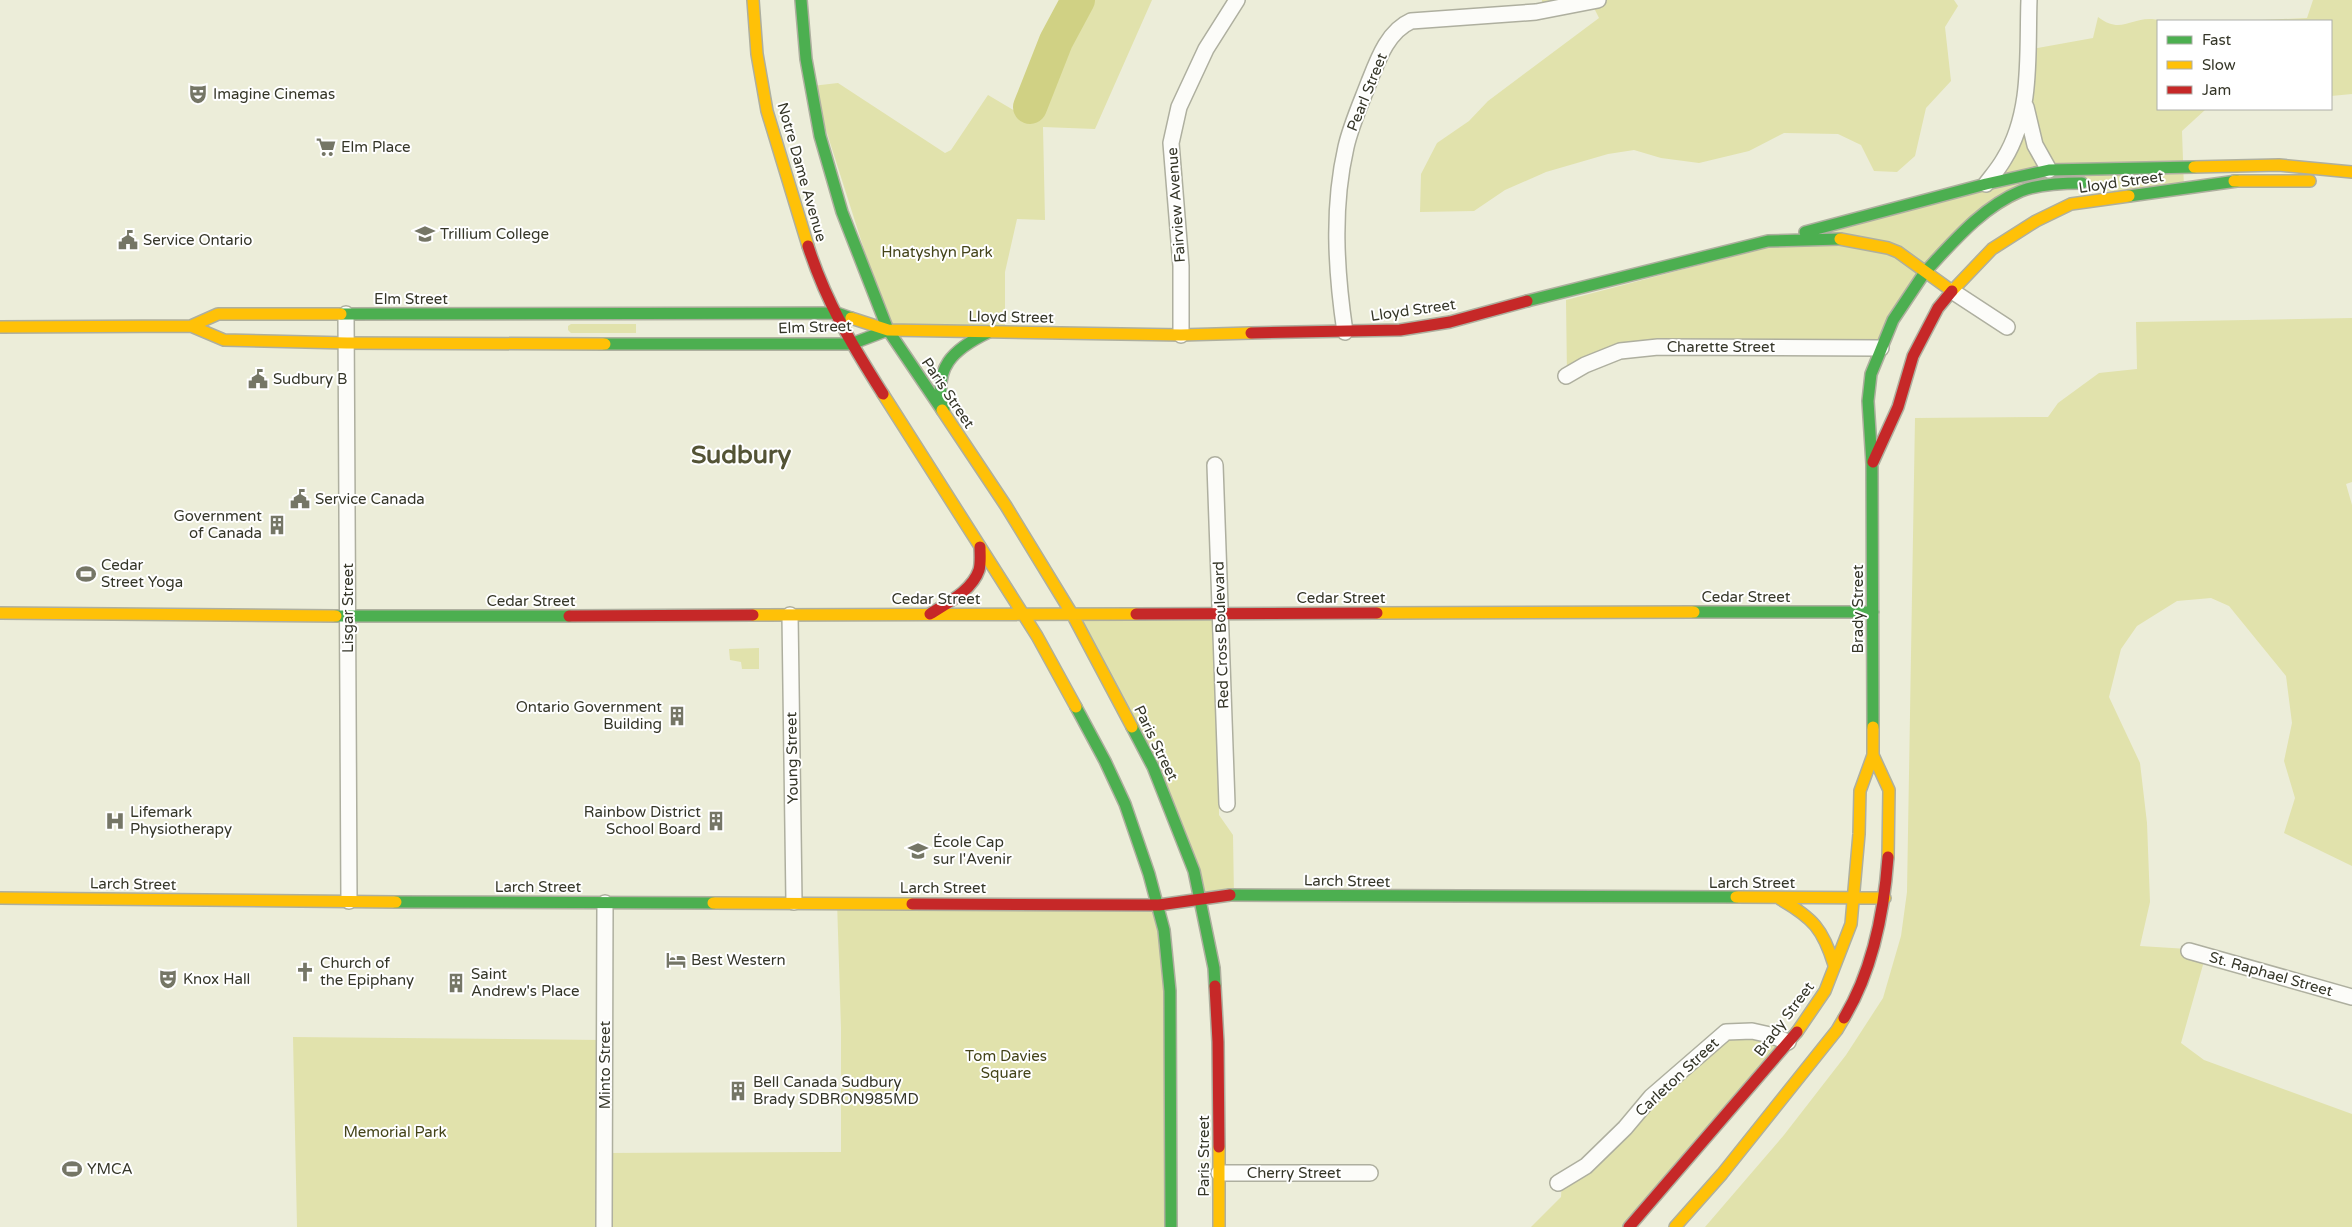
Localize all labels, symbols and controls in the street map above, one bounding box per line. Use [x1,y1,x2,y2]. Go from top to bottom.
legend [2157,20,2332,110]
text: Fast [2202,31,2232,49]
street label: Pearl Street [1343,50,1391,134]
text: Slow [2202,56,2236,74]
text: Jam [2202,81,2231,99]
theatre icon: Imagine Cinemas [187,83,209,105]
place label: Imagine Cinemas [213,85,335,103]
street label: Notre Dame Avenue [774,100,830,244]
supermarket icon: Elm Place [315,136,337,158]
place label: Elm Place [341,138,411,156]
street label: Fairview Avenue [1163,147,1189,263]
street label: Lloyd Street [2077,167,2165,197]
school or university icon: Trillium College [414,223,436,245]
place label: Trillium College [440,225,549,243]
public building icon: Service Ontario [117,229,139,251]
place label: Service Ontario [143,231,252,249]
park label: Hnatyshyn Park [881,243,993,261]
street label: Elm Street [374,290,448,308]
street label: Lloyd Street [1369,295,1457,325]
street label: Lloyd Street [968,307,1054,327]
street label: Elm Street [778,317,852,337]
street label: Charette Street [1667,338,1776,356]
street label: Paris Street [918,354,978,432]
public building icon: Sudbury B [247,368,269,390]
place label: Sudbury B [273,370,347,388]
district label: Sudbury [691,440,792,470]
public building icon: Service Canada [289,488,311,510]
place label: Service Canada [315,490,425,508]
place label: Government of Canada [173,507,262,542]
building icon: Government of Canada [266,514,288,536]
place label: Cedar Street Yoga [101,556,183,591]
street label: Red Cross Boulevard [1209,561,1233,709]
sports icon: Cedar Street Yoga [75,563,97,585]
street label: Lisgar Street [339,563,357,653]
street label: Brady Street [1849,564,1867,653]
street label: Cedar Street [1701,588,1791,606]
street label: Cedar Street [1296,589,1386,607]
street label: Cedar Street [891,590,981,608]
street label: Cedar Street [486,592,576,610]
place label: Ontario Government Building [516,698,662,733]
street label: Paris Street [1130,702,1182,784]
building icon: Ontario Government Building [666,705,688,727]
street label: Young Street [782,712,802,804]
place label: Lifemark Physiotherapy [130,803,232,838]
place label: Rainbow District School Board [584,803,701,838]
hospital icon: Lifemark Physiotherapy [104,810,126,832]
building icon: Rainbow District School Board [705,810,727,832]
place label: École Cap sur l'Avenir [933,833,1012,868]
school or university icon: École Cap sur l'Avenir [907,840,929,862]
street label: Larch Street [1304,871,1391,891]
street label: Larch Street [90,874,177,894]
street label: Larch Street [1709,874,1796,892]
street label: Larch Street [495,878,582,896]
street label: Larch Street [900,879,987,897]
street label: St. Raphael Street [2207,948,2335,1000]
hotel icon: Best Western [665,949,687,971]
place label: Best Western [691,951,786,969]
place label: Church of the Epiphany [320,954,414,989]
church icon: Church of the Epiphany [294,961,316,983]
place label: Saint Andrew's Place [471,965,580,1000]
theatre icon: Knox Hall [157,968,179,990]
place label: Knox Hall [183,970,250,988]
building icon: Saint Andrew's Place [445,972,467,994]
street label: Brady Street [1750,978,1818,1060]
street label: Minto Street [596,1020,614,1109]
street label: Carleton Street [1632,1034,1723,1120]
park label: Tom Davies Square [965,1047,1047,1082]
place label: Bell Canada Sudbury Brady SDBRON985MD [753,1073,919,1108]
building icon: Bell Canada Sudbury Brady SDBRON985MD [727,1080,749,1102]
street label: Paris Street [1195,1115,1213,1197]
park label: Memorial Park [343,1123,447,1141]
sports icon: YMCA [61,1158,83,1180]
place label: YMCA [87,1160,133,1178]
street label: Cherry Street [1247,1164,1341,1182]

